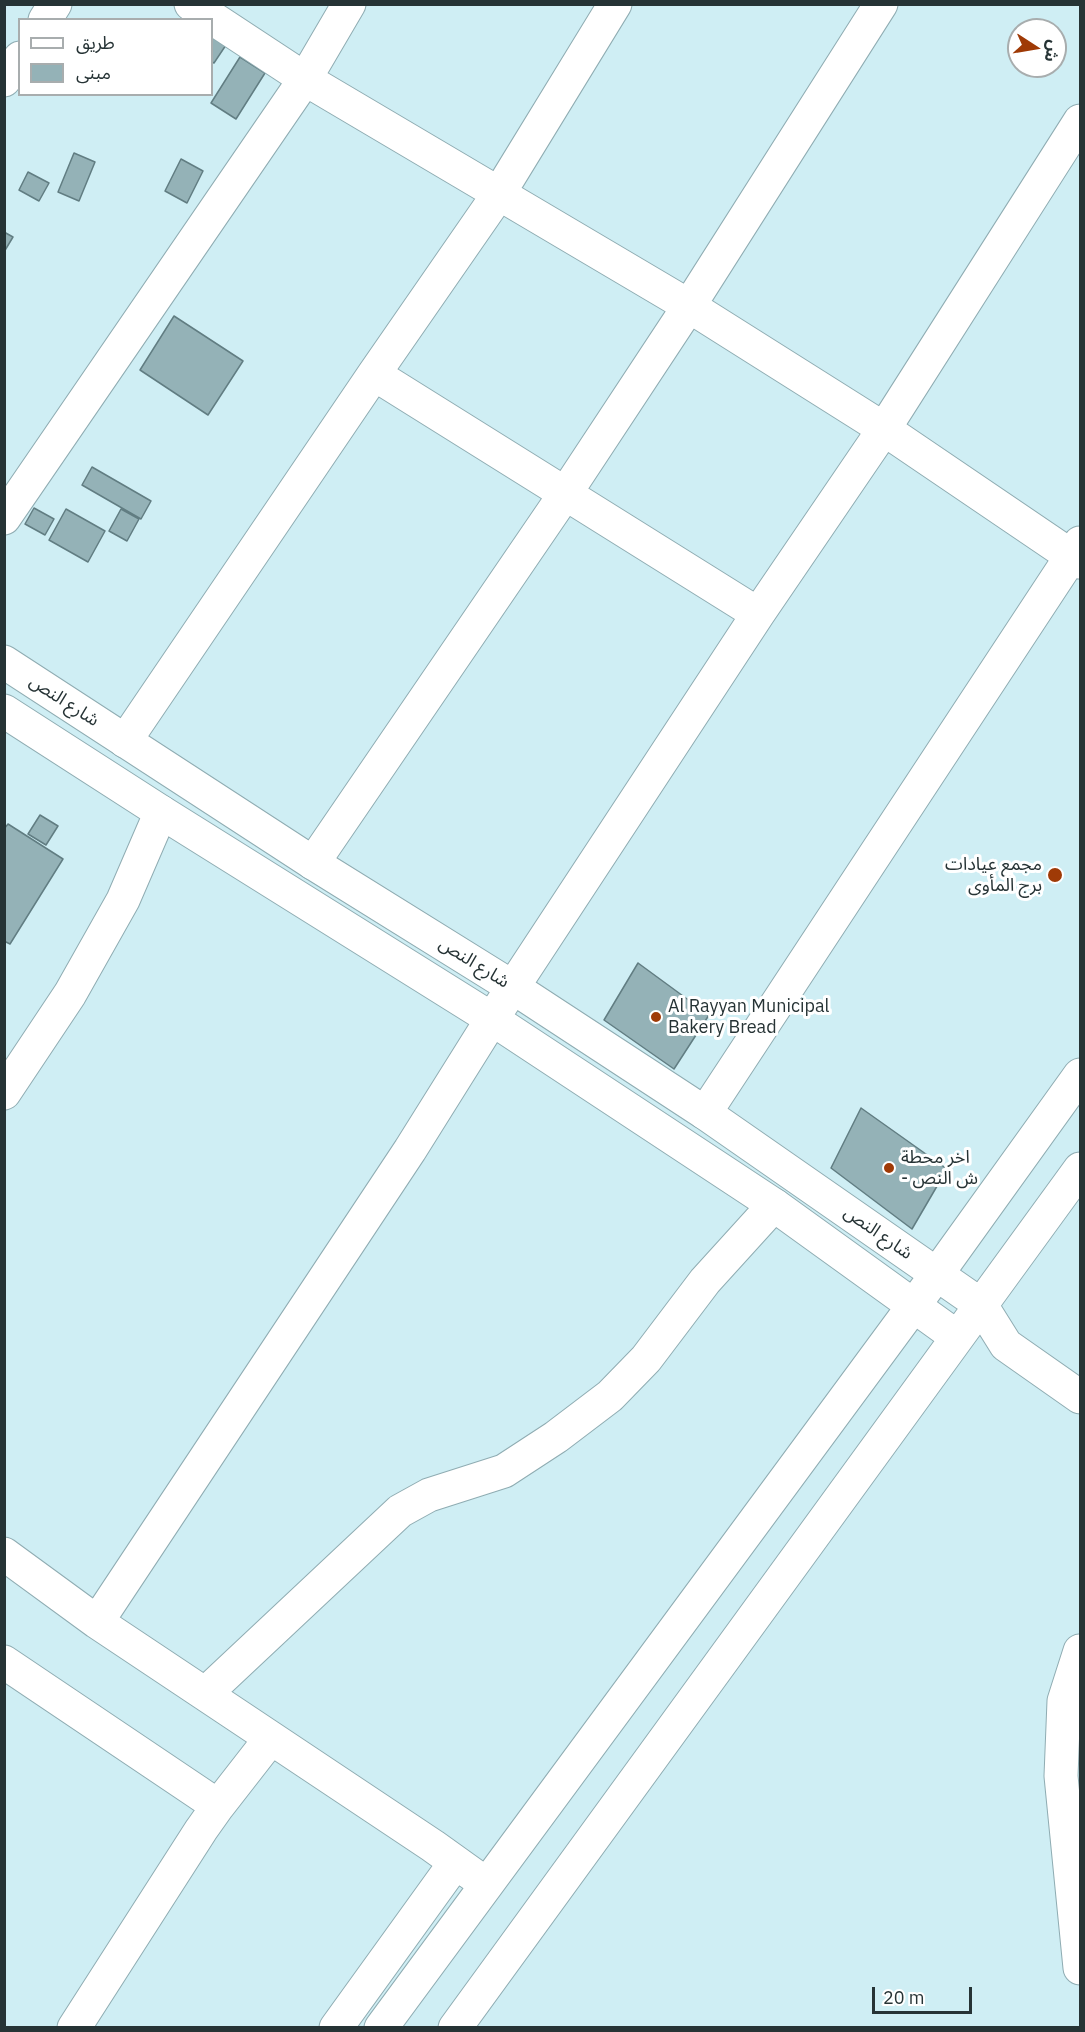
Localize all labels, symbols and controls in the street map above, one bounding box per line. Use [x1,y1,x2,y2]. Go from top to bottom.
legend [18,18,213,96]
north arrow [1007,18,1067,78]
text: طريق [76,31,115,54]
text: ش [1041,39,1065,64]
text: مبنى [76,61,111,84]
street label: شارع النص [25,670,103,732]
place label: مجمع عيادات برج المأوى [945,854,1042,896]
marker: مجمع عيادات برج المأوى [1046,866,1064,884]
street label: شارع النص [435,933,513,993]
place label: Al Rayyan Municipal Bakery Bread [668,996,829,1038]
marker: Al Rayyan Municipal Bakery Bread [649,1010,663,1024]
place label: اخر محطة - ش النص [901,1147,978,1190]
marker: اخر محطة - ش النص [882,1161,896,1175]
street label: شارع النص [840,1202,916,1264]
scale bar [875,1975,976,2013]
text: 20 m [883,1986,925,2009]

